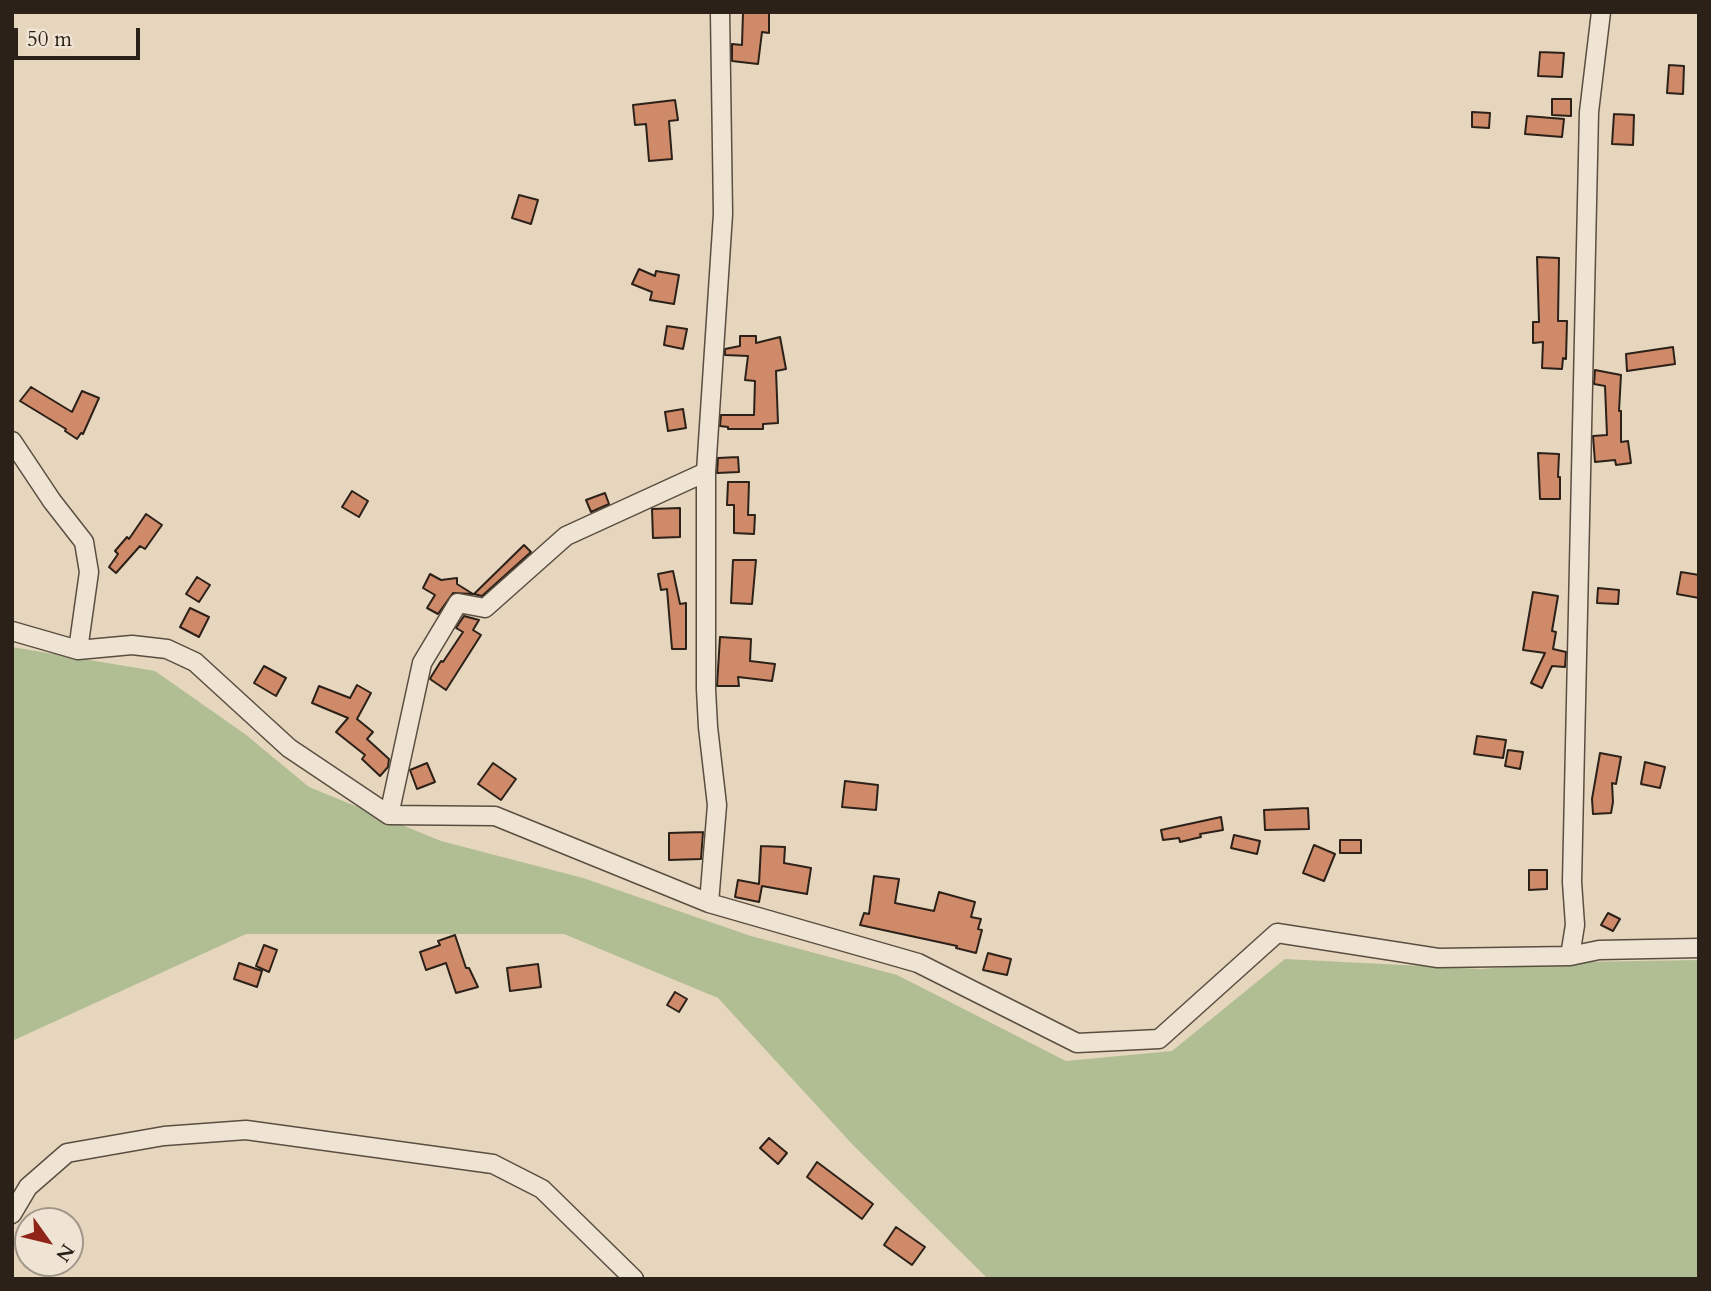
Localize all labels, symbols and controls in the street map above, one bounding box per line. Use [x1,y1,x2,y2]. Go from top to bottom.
scale bar [18,14,144,58]
text: 50 m [27,25,72,54]
north arrow [14,1207,84,1277]
text: N [49,1239,80,1267]

